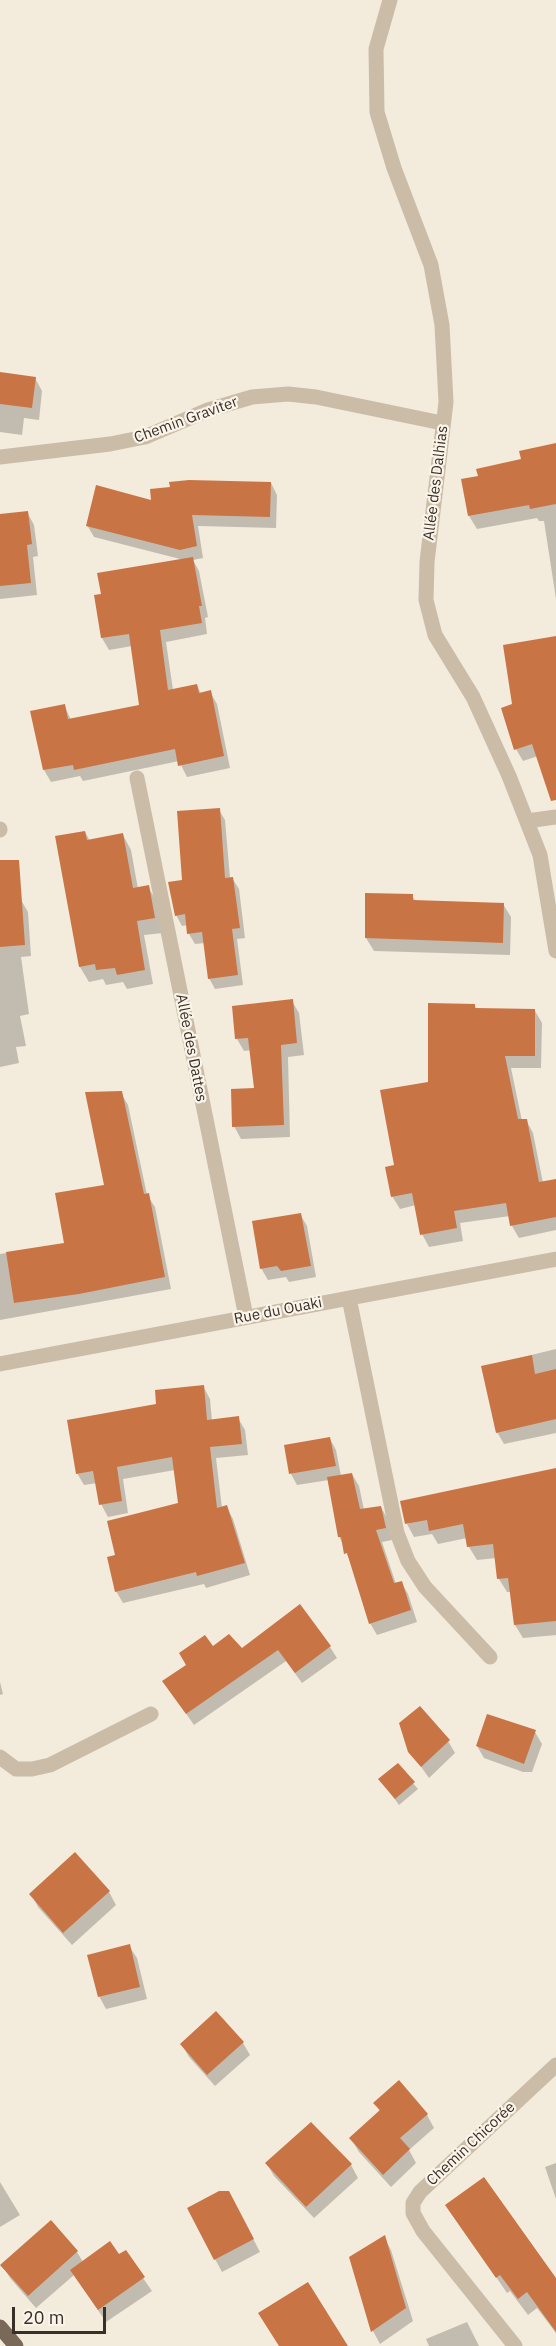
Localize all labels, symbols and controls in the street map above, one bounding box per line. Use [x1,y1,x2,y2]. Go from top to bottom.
street label: Chemin Graviter [132,393,240,447]
street label: Allée des Dalhias [420,425,452,541]
street label: Allée des Dattes [172,993,210,1103]
street label: Rue du Ouaki [232,1294,324,1328]
street label: Chemin Chicorée [423,2098,519,2190]
scale bar [15,2295,110,2333]
text: 20 m [23,2306,65,2329]

